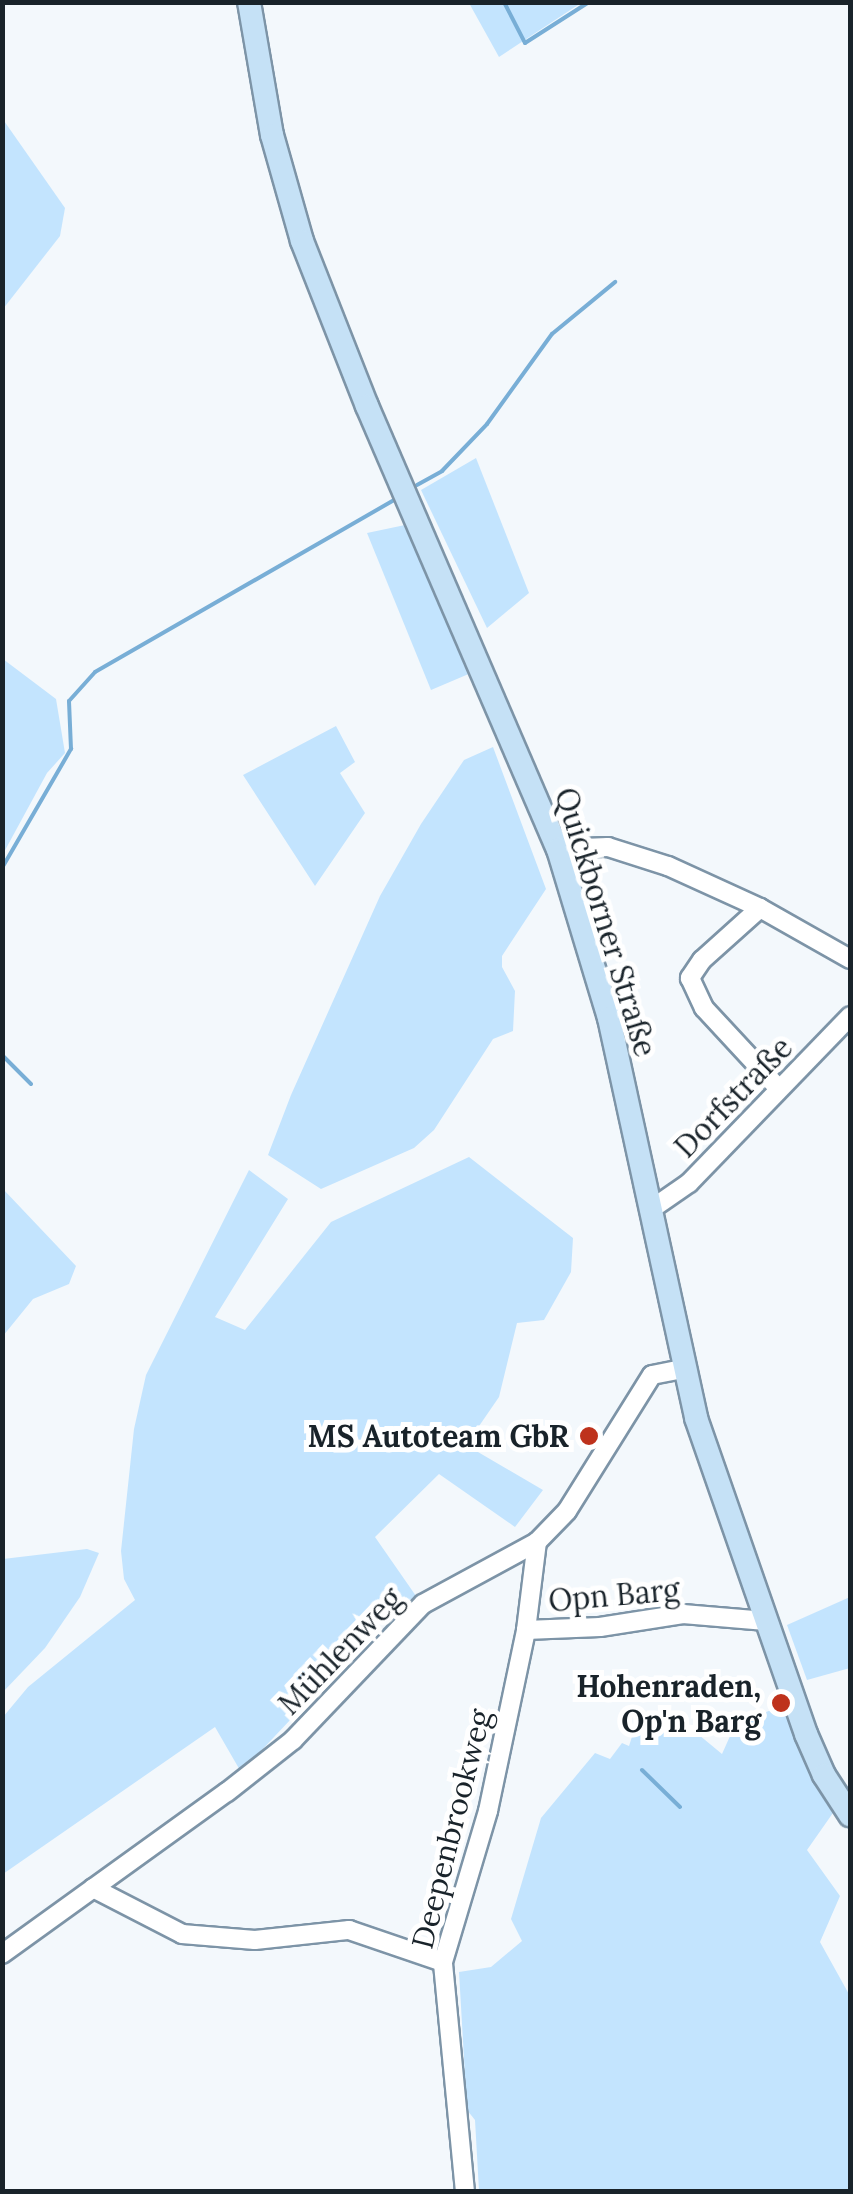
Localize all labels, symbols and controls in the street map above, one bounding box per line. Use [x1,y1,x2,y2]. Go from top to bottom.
street label: Quickborner Straße [548,783,664,1061]
street label: Dorfstraße [667,1029,799,1165]
place label: MS Autoteam GbR [308,1418,569,1454]
marker: MS Autoteam GbR [578,1425,600,1447]
street label: Opn Barg [547,1571,681,1619]
street label: Mühlenweg [271,1580,409,1722]
place label: Hohenraden, Op'n Barg [576,1668,761,1738]
marker: Hohenraden, Op'n Barg [770,1692,792,1714]
street label: Deepenbrookweg [404,1706,498,1952]

